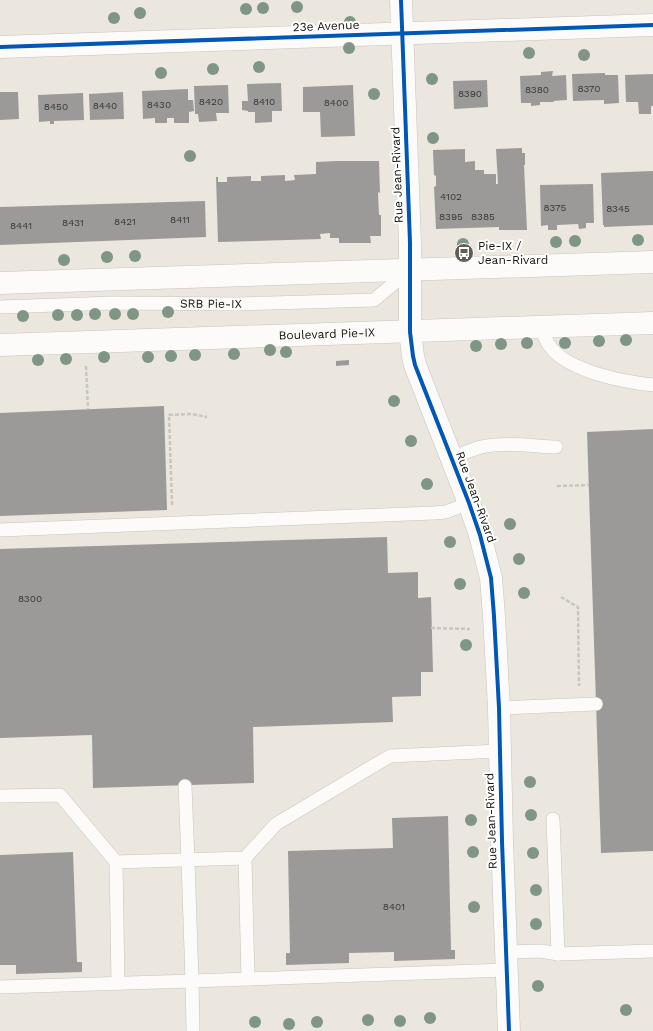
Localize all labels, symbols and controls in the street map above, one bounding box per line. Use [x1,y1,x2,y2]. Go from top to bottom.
street label: 23e Avenue [292,18,360,34]
house number: 8370 [577,83,601,94]
house number: 8380 [525,84,549,95]
house number: 8390 [458,88,482,99]
house number: 8420 [199,96,223,107]
house number: 8410 [253,96,275,107]
house number: 8400 [324,97,348,108]
house number: 8430 [147,99,171,110]
house number: 8440 [93,100,117,111]
house number: 8450 [44,101,68,112]
street label: Rue Jean-Rivard [388,127,406,223]
house number: 4102 [440,191,462,202]
house number: 8375 [544,202,567,213]
house number: 8345 [606,203,630,214]
house number: 8395 [439,211,463,222]
house number: 8385 [471,211,495,222]
house number: 8411 [170,214,190,225]
house number: 8421 [114,216,136,227]
house number: 8431 [62,217,84,228]
house number: 8441 [10,220,32,231]
place label: Pie-IX / Jean-Rivard [478,239,548,267]
bus stop icon: Pie-IX / Jean-Rivard [453,242,475,264]
street label: SRB Pie-IX [180,297,242,311]
street label: Boulevard Pie-IX [278,325,375,343]
street label: Rue Jean-Rivard [453,449,499,545]
house number: 8300 [18,593,42,604]
street label: Rue Jean-Rivard [482,773,500,869]
house number: 8401 [383,901,405,912]

